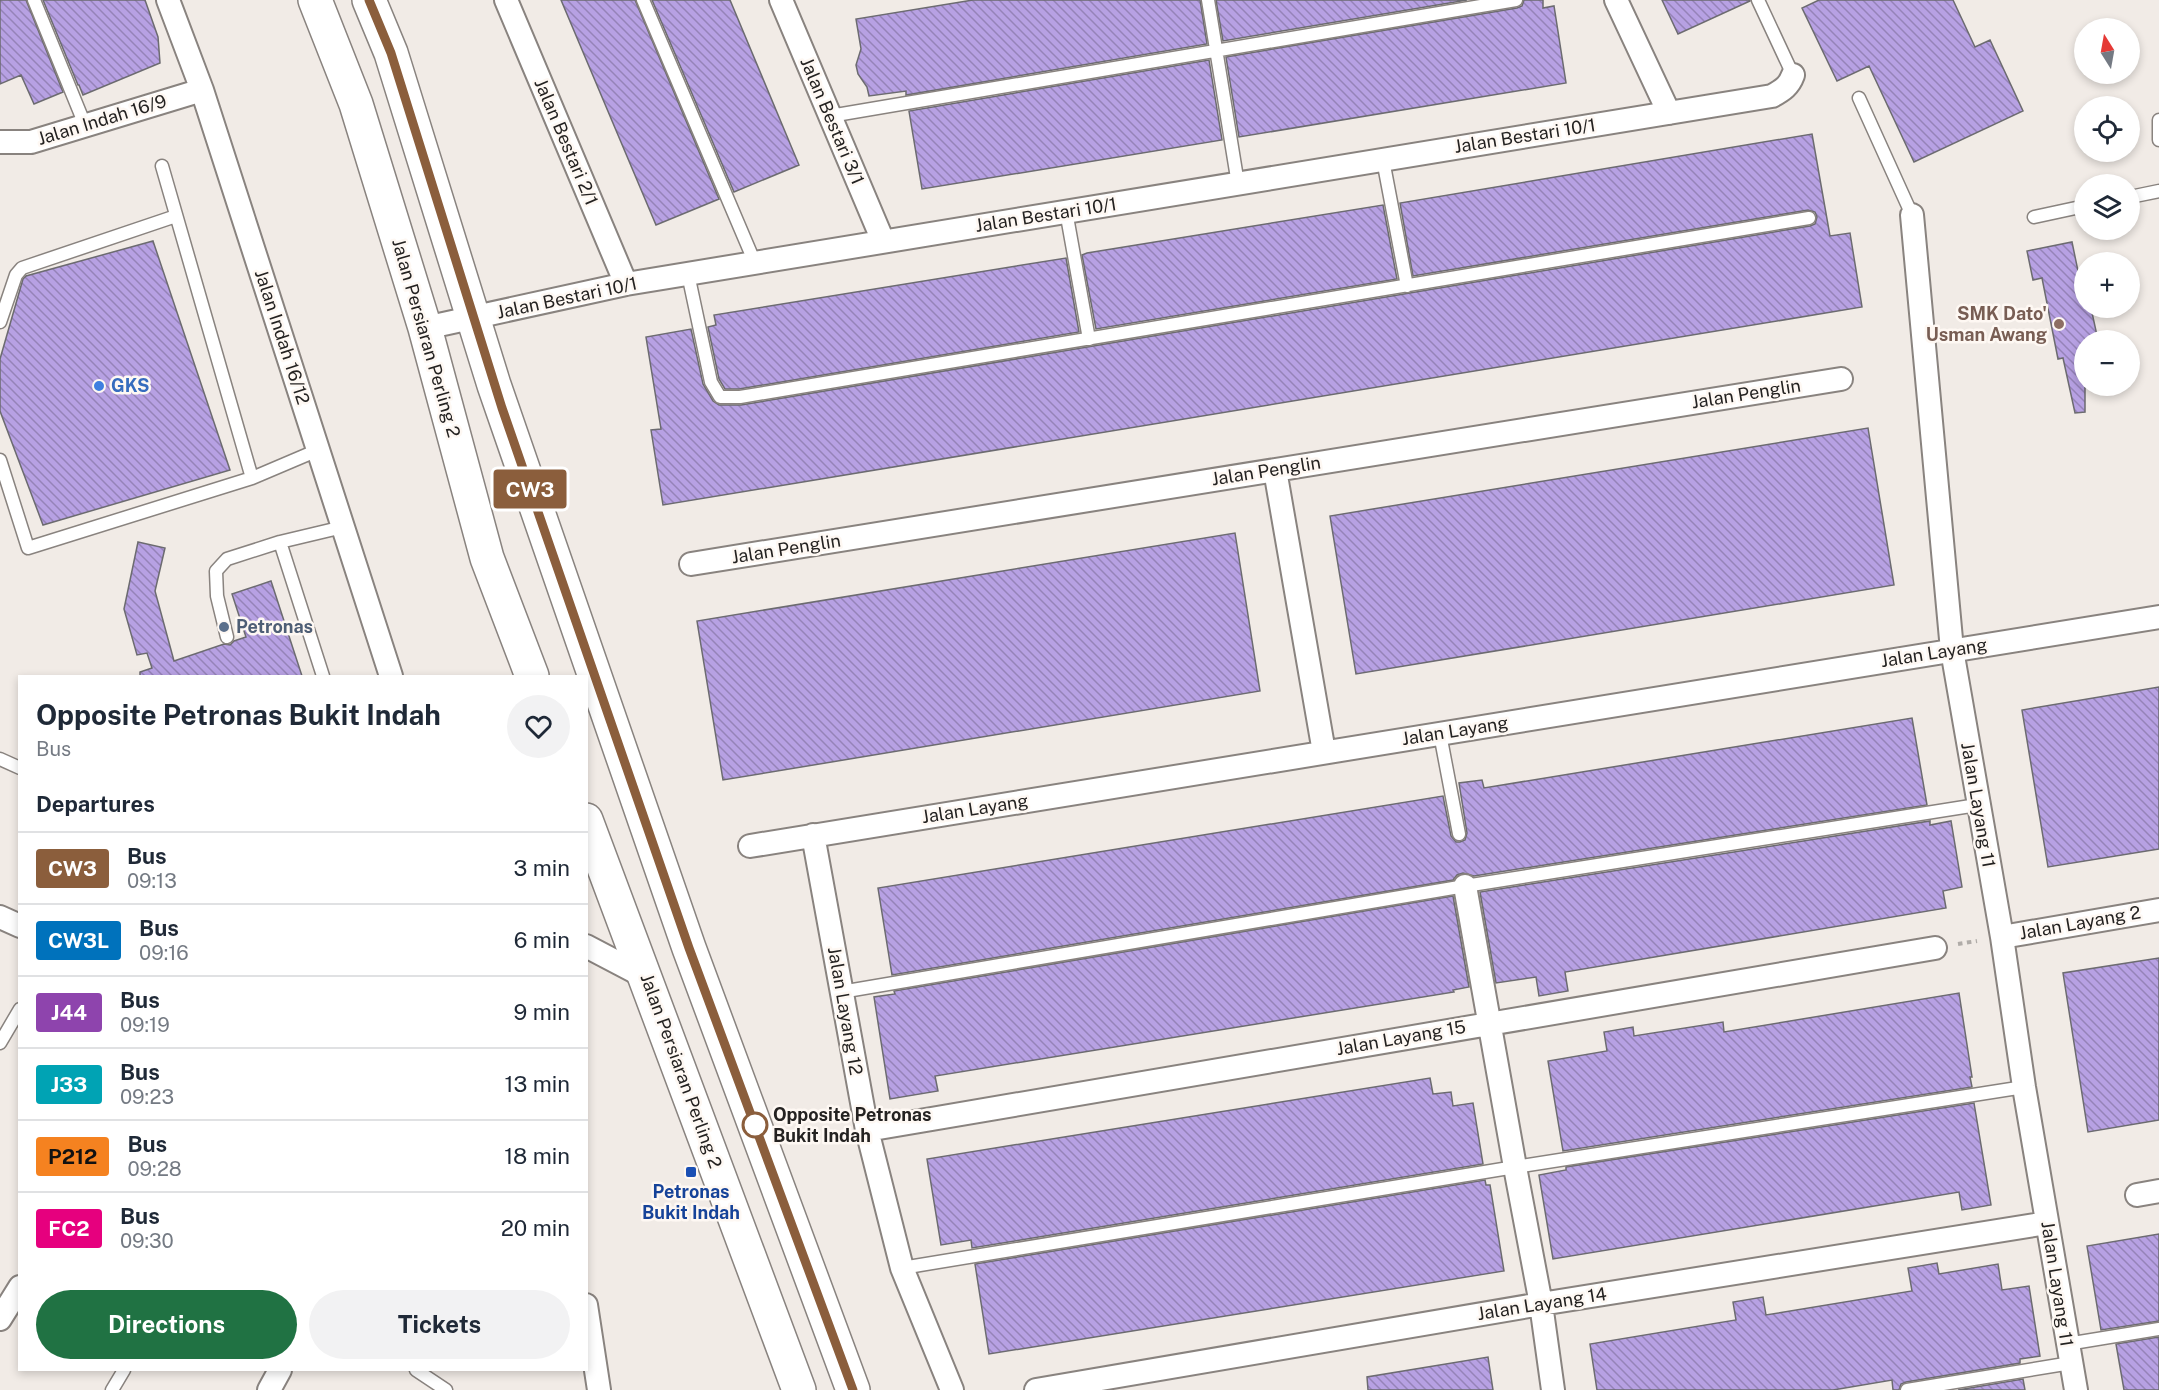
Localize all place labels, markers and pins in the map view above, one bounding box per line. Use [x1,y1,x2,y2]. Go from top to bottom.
place label: SMK Dato' Usman Awang [1926,303,2047,345]
marker: SMK Dato' Usman Awang [2052,317,2066,331]
place label: GKS [111,375,149,396]
marker: GKS [92,379,106,393]
place label: Petronas [236,616,313,637]
marker: Petronas [217,620,231,634]
place label: Opposite Petronas Bukit Indah [773,1104,931,1146]
marker: Opposite Petronas Bukit Indah [742,1112,768,1138]
marker: Petronas Bukit Indah [684,1165,698,1179]
place label: Petronas Bukit Indah [642,1181,740,1223]

